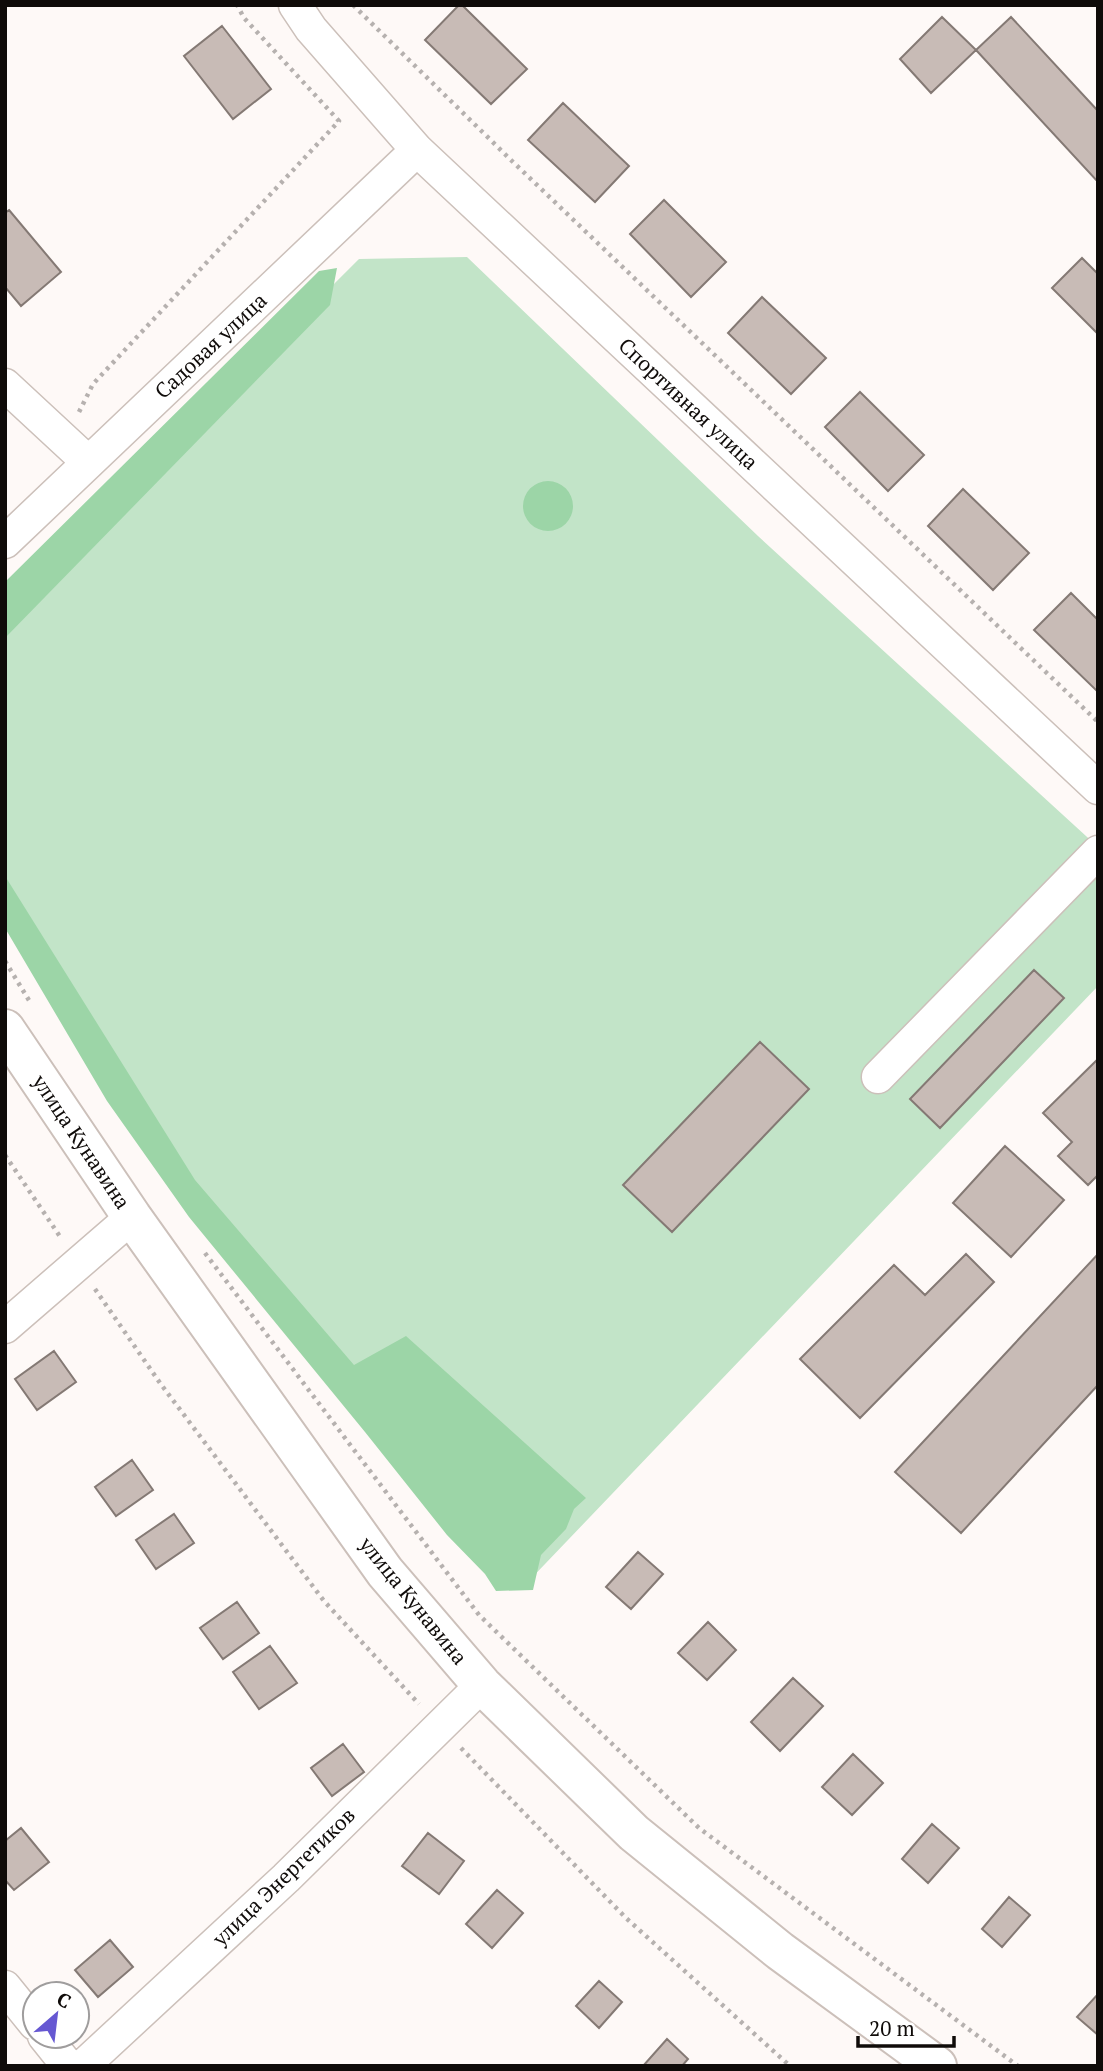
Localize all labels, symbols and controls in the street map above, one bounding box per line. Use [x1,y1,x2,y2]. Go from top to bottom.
street label: Садовая улица [148,286,273,404]
street label: Спортивная улица [613,331,765,476]
street label: улица Кунавина [26,1068,137,1215]
street label: улица Кунавина [353,1530,474,1670]
street label: улица Энергетиков [205,1801,361,1952]
north arrow [21,1980,91,2050]
text: С [53,1986,76,2013]
scale bar [858,2004,954,2048]
text: 20 m [869,2014,915,2042]

